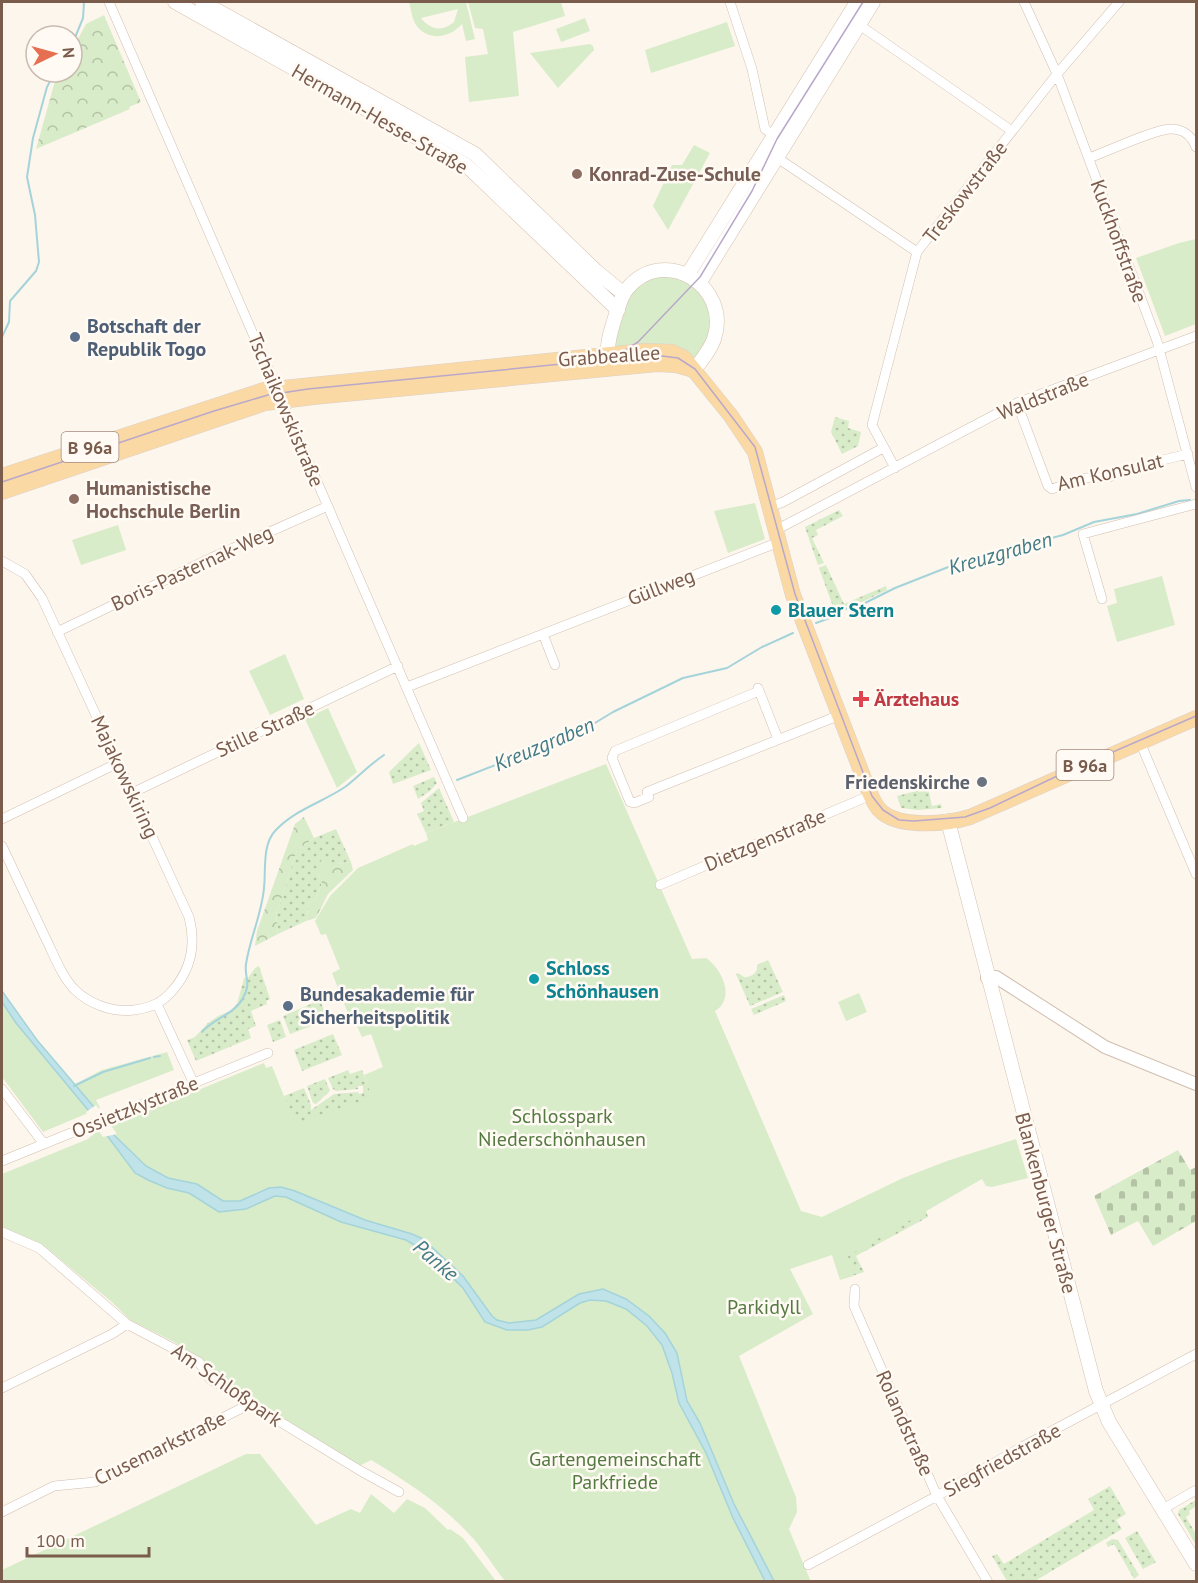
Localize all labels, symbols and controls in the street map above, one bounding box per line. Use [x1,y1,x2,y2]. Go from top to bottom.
north arrow [24,24,84,84]
text: N [59,47,79,59]
street label: Hermann-Hesse-Straße [287,58,473,180]
street label: Treskowstraße [917,136,1013,248]
place label: Konrad-Zuse-Schule [589,161,761,187]
marker: Konrad-Zuse-Schule [570,167,584,181]
street label: Kuckhoffstraße [1085,176,1153,306]
place label: Botschaft der Republik Togo [87,313,207,362]
street label: Tschaikowskistraße [242,329,330,491]
marker: Botschaft der Republik Togo [68,330,82,344]
street label: Grabbeallee [557,339,661,373]
street label: Waldstraße [994,366,1092,426]
road number: B 96a [62,432,118,462]
street label: Am Konsulat [1054,447,1166,497]
place label: Humanistische Hochschule Berlin [86,475,240,524]
marker: Humanistische Hochschule Berlin [67,492,81,506]
street label: Boris-Pasternak-Weg [107,519,277,617]
water label: Kreuzgraben [945,525,1055,581]
street label: Güllweg [624,562,698,612]
place label: Blauer Stern [788,597,894,623]
marker: Blauer Stern [769,603,783,617]
place label: Ärztehaus [874,686,959,712]
marker: Ärztehaus [852,690,870,708]
street label: Stille Straße [211,695,319,763]
street label: Majakowskiring [85,711,165,843]
water label: Kreuzgraben [489,711,599,777]
road number: B 96a [1056,750,1114,780]
place label: Friedenskirche [845,769,970,795]
marker: Friedenskirche [975,775,989,789]
street label: Dietzgenstraße [700,803,830,877]
place label: Schloss Schönhausen [546,955,659,1004]
marker: Schloss Schönhausen [527,972,541,986]
place label: Bundesakademie für Sicherheitspolitik [300,981,474,1030]
marker: Bundesakademie für Sicherheitspolitik [281,999,295,1013]
street label: Ossietzkystraße [68,1070,202,1144]
park label: Schlosspark Niederschönhausen [478,1103,646,1152]
street label: Blankenburger Straße [1009,1110,1083,1296]
water label: Panke [408,1233,464,1287]
park label: Parkidyll [727,1294,801,1320]
street label: Am Schloßpark [167,1337,288,1433]
street label: Rolandstraße [870,1366,940,1480]
street label: Crusemarkstraße [90,1405,230,1491]
street label: Siegfriedstraße [939,1417,1065,1503]
park label: Gartengemeinschaft Parkfriede [529,1446,701,1495]
scale bar [27,1520,148,1558]
text: 100 m [36,1529,85,1552]

